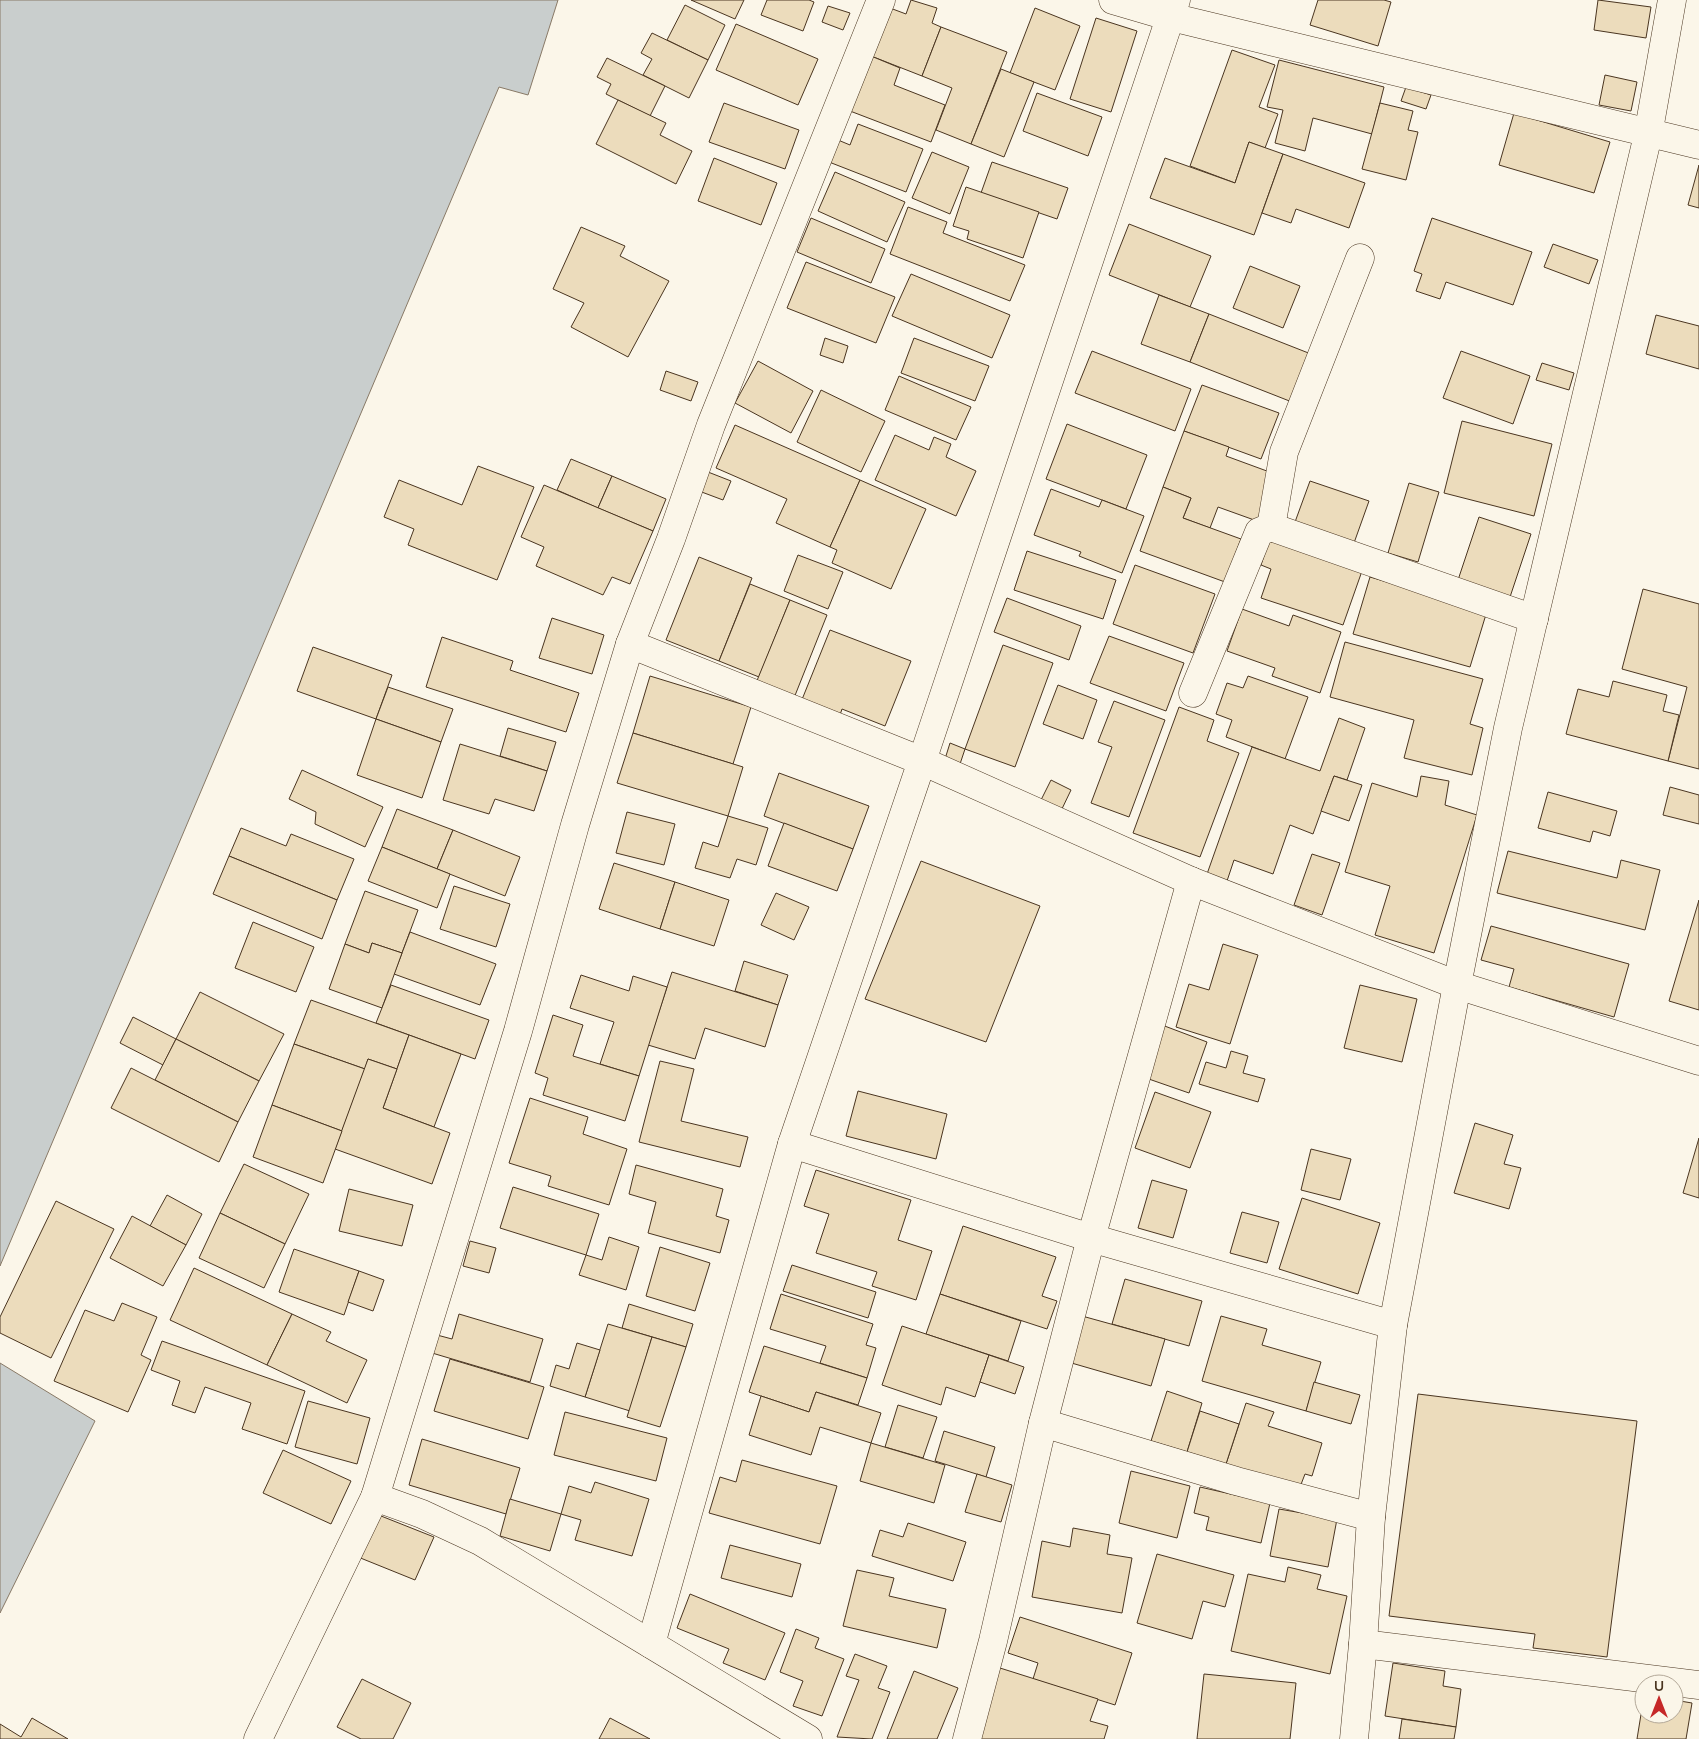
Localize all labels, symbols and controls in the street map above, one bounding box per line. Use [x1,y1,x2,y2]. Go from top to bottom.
north arrow [1634,1674,1684,1724]
text: U [1654,1676,1664,1695]

